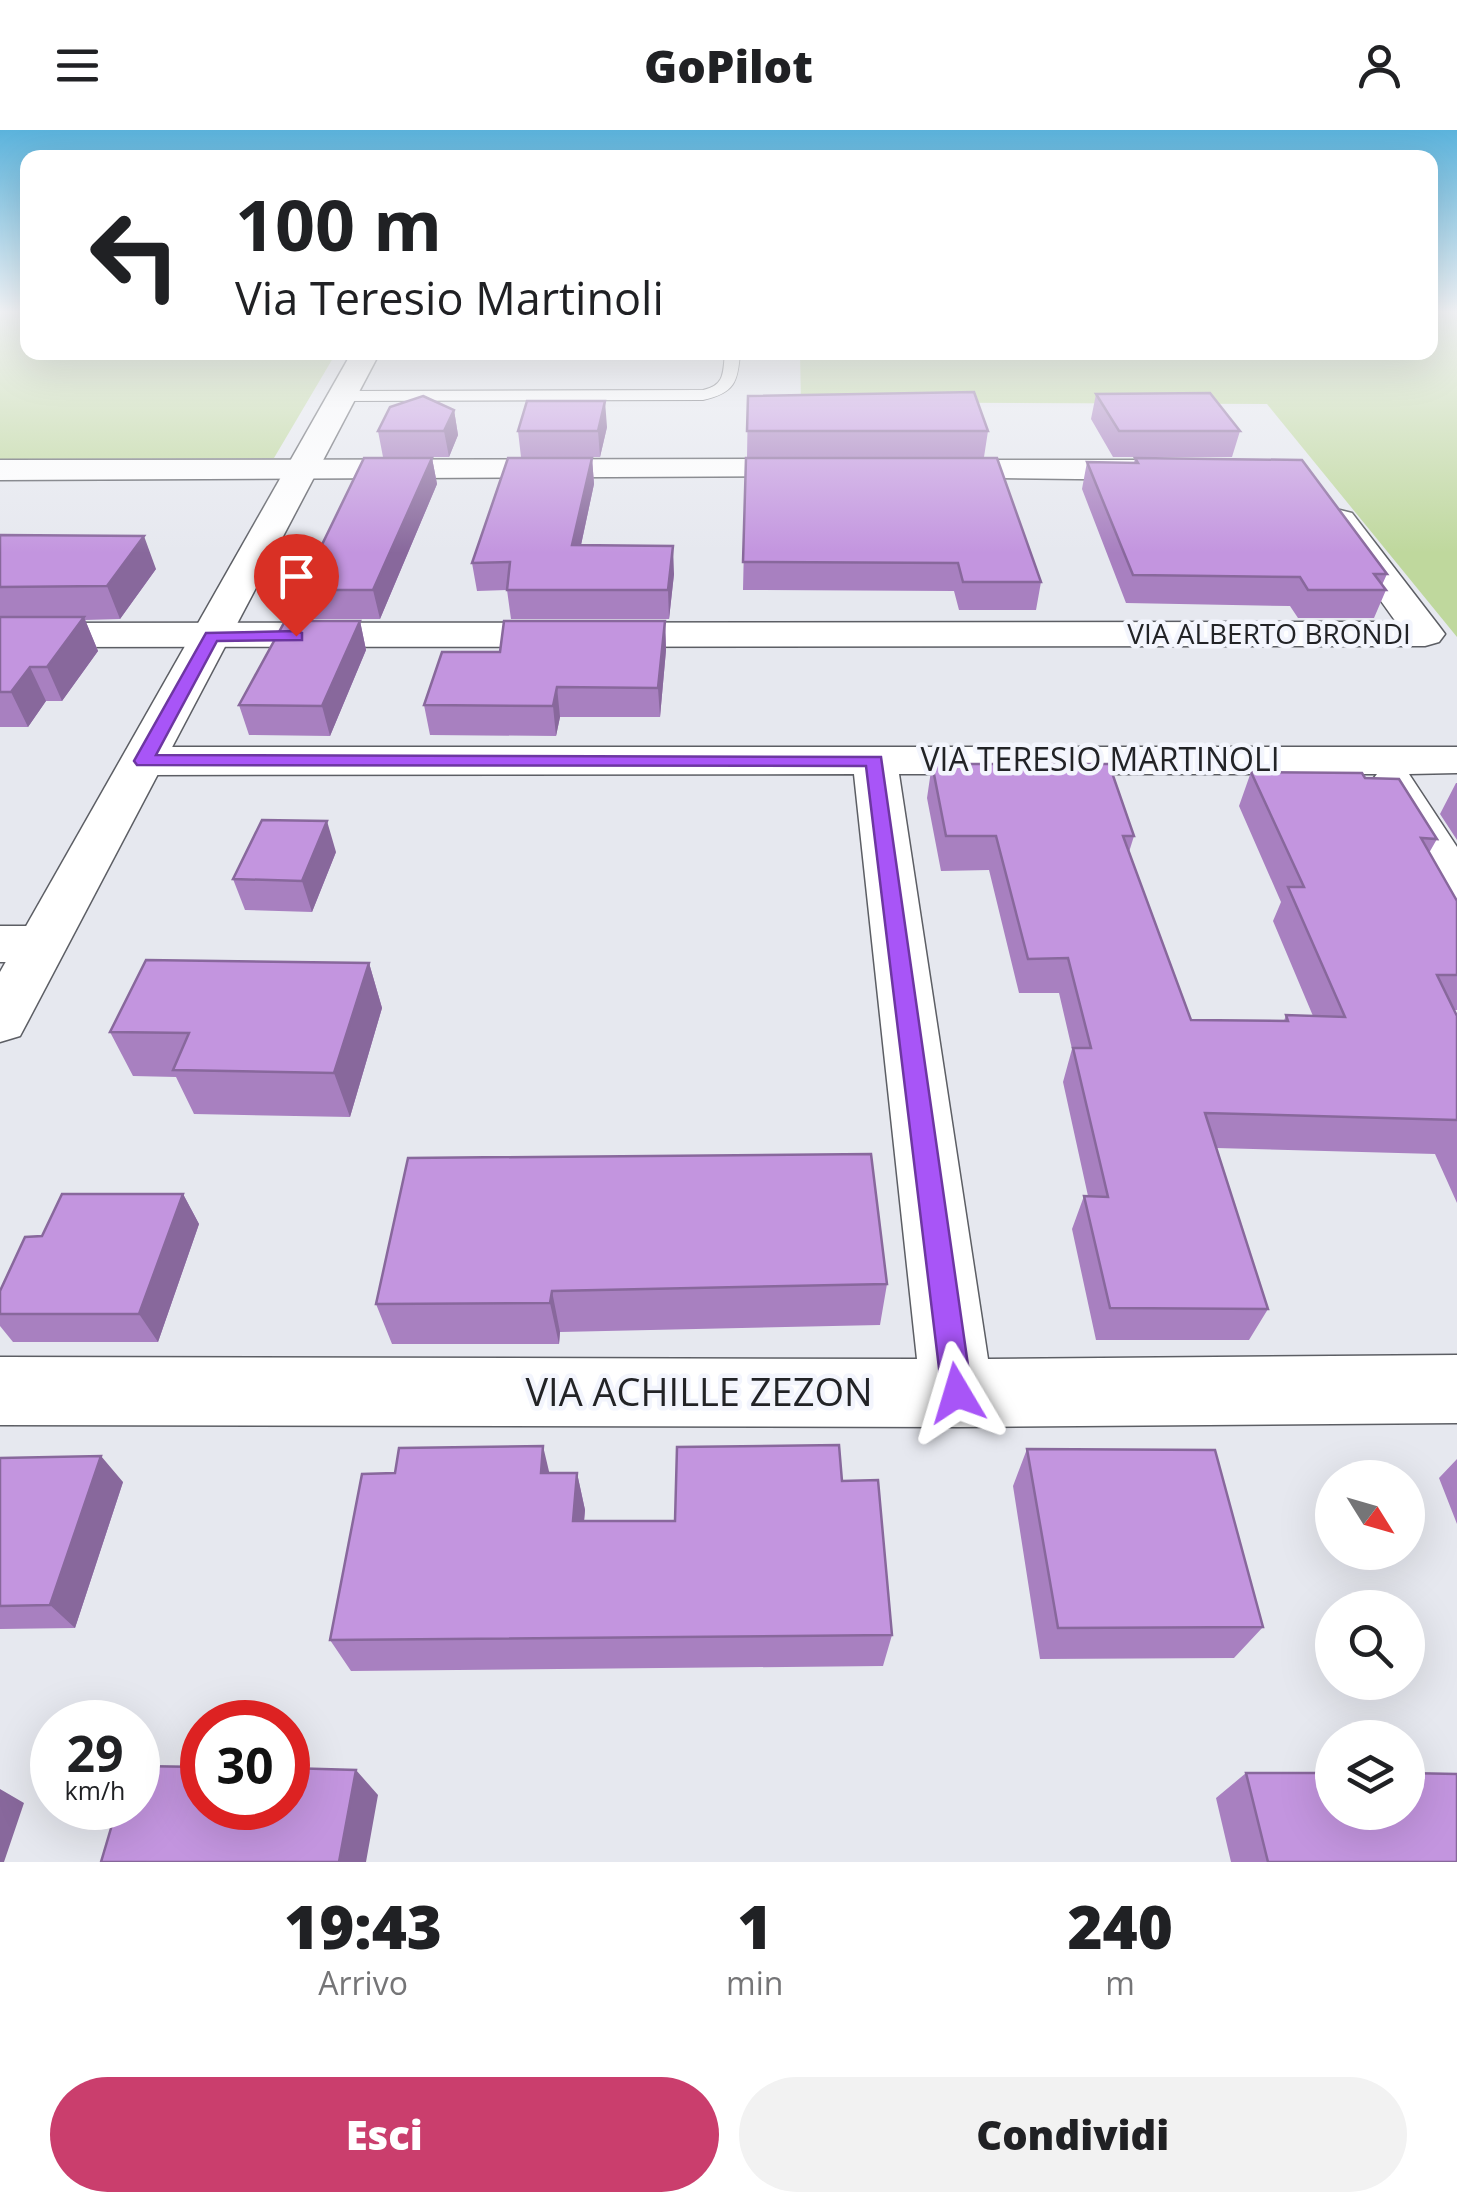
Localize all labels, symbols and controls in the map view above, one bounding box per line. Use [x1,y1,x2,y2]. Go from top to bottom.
text: GoPilot [644,35,813,96]
icon: menu [50,38,105,93]
icon: person [1352,38,1407,93]
text: 100 m [235,176,442,272]
icon: left [70,190,200,320]
text: Via Teresio Martinoli [235,267,664,328]
pin [254,534,339,637]
icon: arrive [269,549,324,604]
street label: VIA ALBERTO BRONDI [1127,614,1411,652]
street label: VIA TERESIO MARTINOLI [920,737,1280,780]
position arrow [905,1341,1009,1445]
street label: VIA ACHILLE ZEZON [525,1365,873,1417]
north arrow [1315,1460,1425,1570]
map controls [1315,1460,1425,1830]
button: search [1315,1590,1425,1700]
speed limit sign: 30 [180,1700,310,1830]
text: 29 [66,1719,124,1787]
button: layers [1315,1720,1425,1830]
text: km/h [65,1773,125,1807]
text: 19:43 [284,1885,442,1967]
text: 1 [737,1885,772,1967]
text: 240 [1067,1885,1173,1967]
text: Arrivo [318,1961,408,2004]
text: min [726,1961,783,2004]
text: m [1105,1961,1135,2004]
button: Esci [50,2077,719,2192]
button: Condividi [739,2077,1407,2192]

